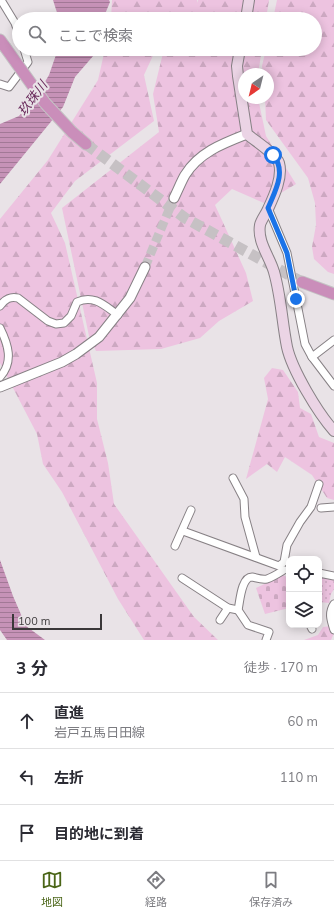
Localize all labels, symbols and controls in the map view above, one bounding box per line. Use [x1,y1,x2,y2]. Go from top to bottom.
search box [12,12,322,56]
icon: search [26,23,48,45]
text: ここで検索 [58,26,133,45]
north arrow [238,68,274,104]
water label: 玖珠川 [14,76,51,118]
route start [264,146,282,164]
route end [287,290,305,308]
map controls [286,556,322,628]
button: locate [286,556,322,592]
button: layers [286,592,322,628]
scale bar [12,612,102,631]
text: 100 m [18,614,50,628]
text: 3 分 [16,657,48,678]
text: 徒歩 · 170 m [244,659,318,675]
text: 直進 [54,703,84,722]
icon: ahead [16,710,38,732]
text: 60 m [288,713,318,729]
text: 岩戸五馬日田線 [54,724,145,740]
icon: left [16,766,38,788]
text: 左折 [54,768,84,787]
text: 110 m [280,769,318,785]
icon: arrive [16,822,38,844]
text: 目的地に到着 [54,824,144,843]
tab: 地図 [41,869,63,909]
tab: 経路 [145,869,167,909]
tab: 保存済み [249,869,293,909]

